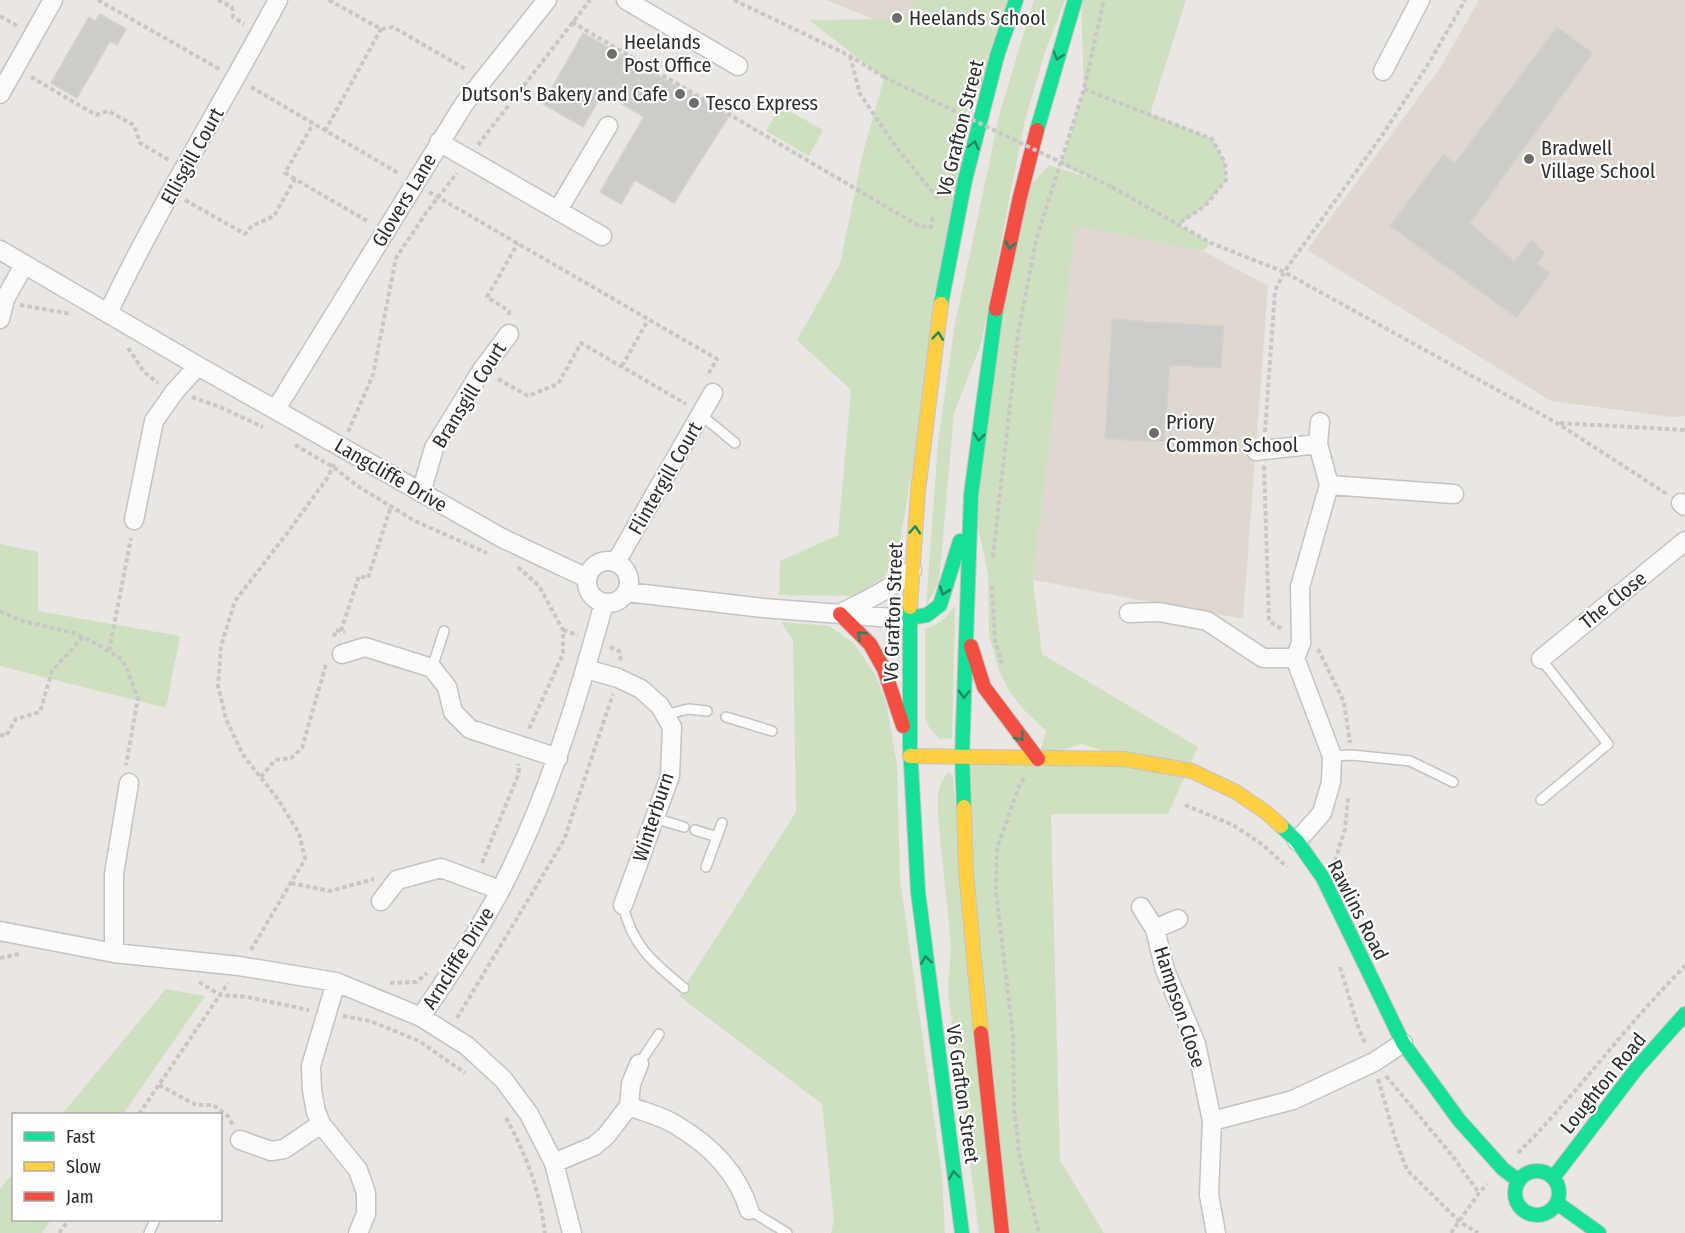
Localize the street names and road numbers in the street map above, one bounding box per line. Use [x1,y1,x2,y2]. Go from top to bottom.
street label: V6 Grafton Street [931,57,989,199]
street label: Ellisgill Court [155,103,229,209]
street label: Glovers Lane [367,149,441,251]
street label: Bransgill Court [427,337,511,452]
street label: Flintergill Court [623,417,707,539]
street label: Langcliffe Drive [330,433,452,517]
street label: V6 Grafton Street [879,541,907,682]
street label: The Close [1575,566,1651,634]
street label: Winterburn [627,769,679,865]
street label: Rawlins Road [1323,856,1393,964]
street label: Arncliffe Drive [417,903,499,1013]
street label: Hampson Close [1149,943,1211,1071]
street label: V6 Grafton Street [941,1023,985,1165]
street label: Loughton Road [1555,1028,1651,1138]

